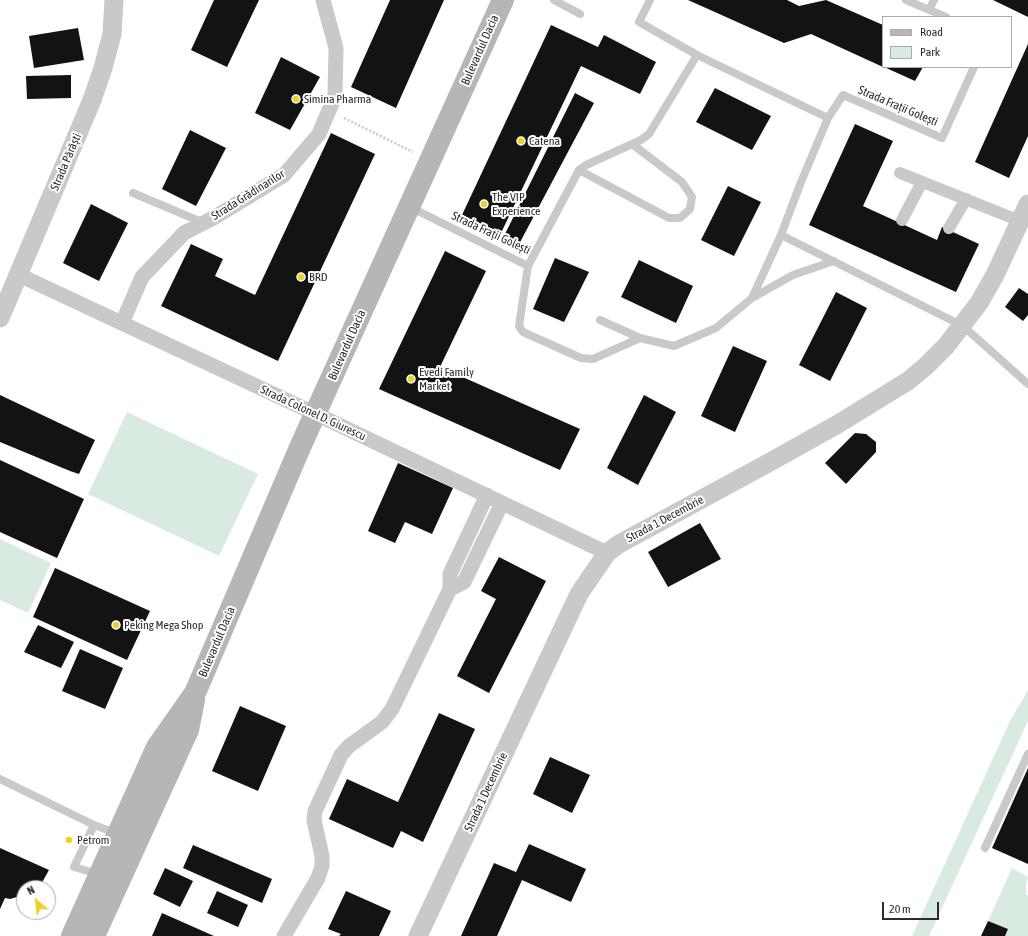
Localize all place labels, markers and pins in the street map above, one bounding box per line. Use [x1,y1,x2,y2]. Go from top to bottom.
place label: Simina Pharma [304,92,371,106]
marker: Simina Pharma [291,94,301,104]
place label: Catena [529,134,560,148]
marker: Catena [516,136,526,146]
place label: The VIP Experience [492,190,541,218]
marker: The VIP Experience [479,199,489,209]
place label: BRD [309,270,327,284]
marker: BRD [296,272,306,282]
place label: Evedi Family Market [419,365,474,393]
marker: Evedi Family Market [406,374,416,384]
place label: Peking Mega Shop [124,618,203,632]
marker: Peking Mega Shop [111,620,121,630]
place label: Petrom [77,833,109,847]
marker: Petrom [64,835,74,845]

